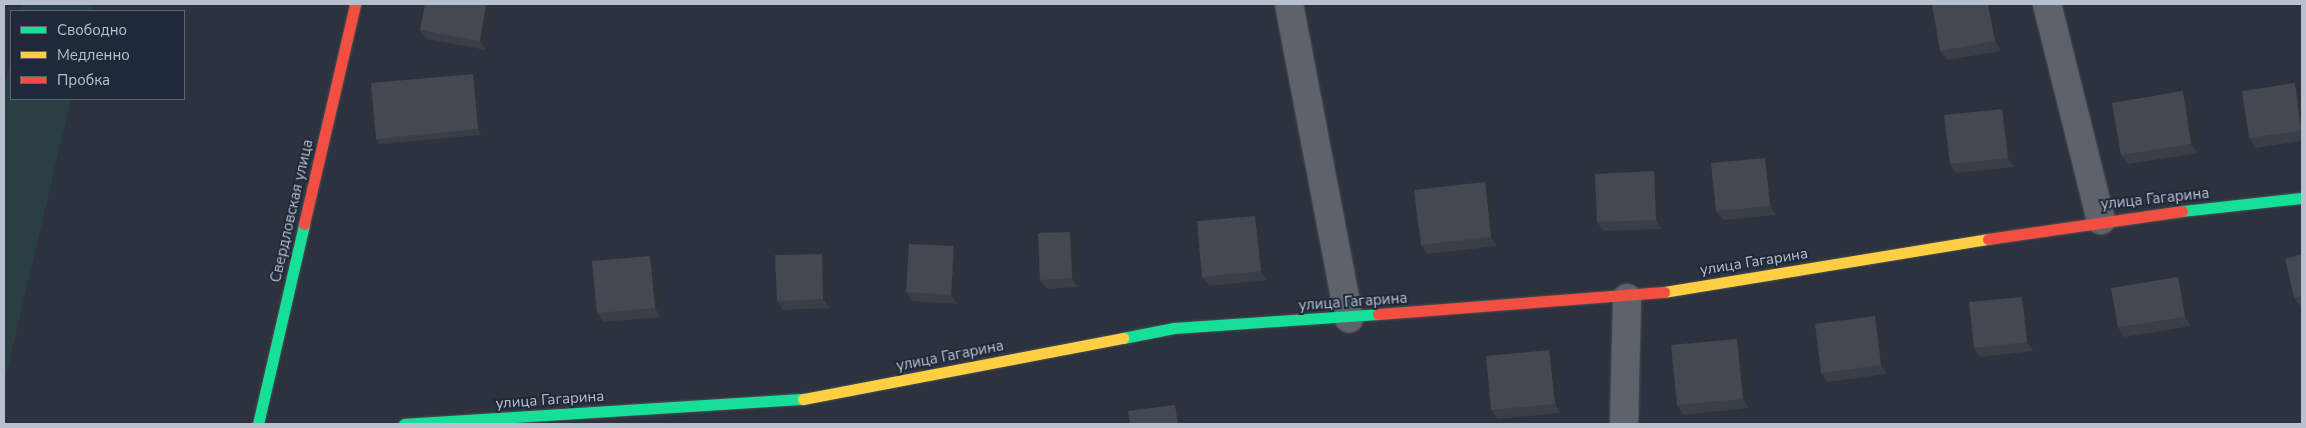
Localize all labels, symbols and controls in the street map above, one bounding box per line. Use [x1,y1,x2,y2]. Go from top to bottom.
legend [10,10,185,100]
text: Свободно [57,20,127,40]
text: Медленно [57,45,130,65]
text: Пробка [57,70,110,90]
street label: Свердловская улица [267,138,317,284]
street label: улица Гагарина [2100,184,2210,214]
street label: улица Гагарина [1699,245,1809,279]
street label: улица Гагарина [1298,289,1408,315]
street label: улица Гагарина [895,337,1005,375]
street label: улица Гагарина [495,387,605,413]

